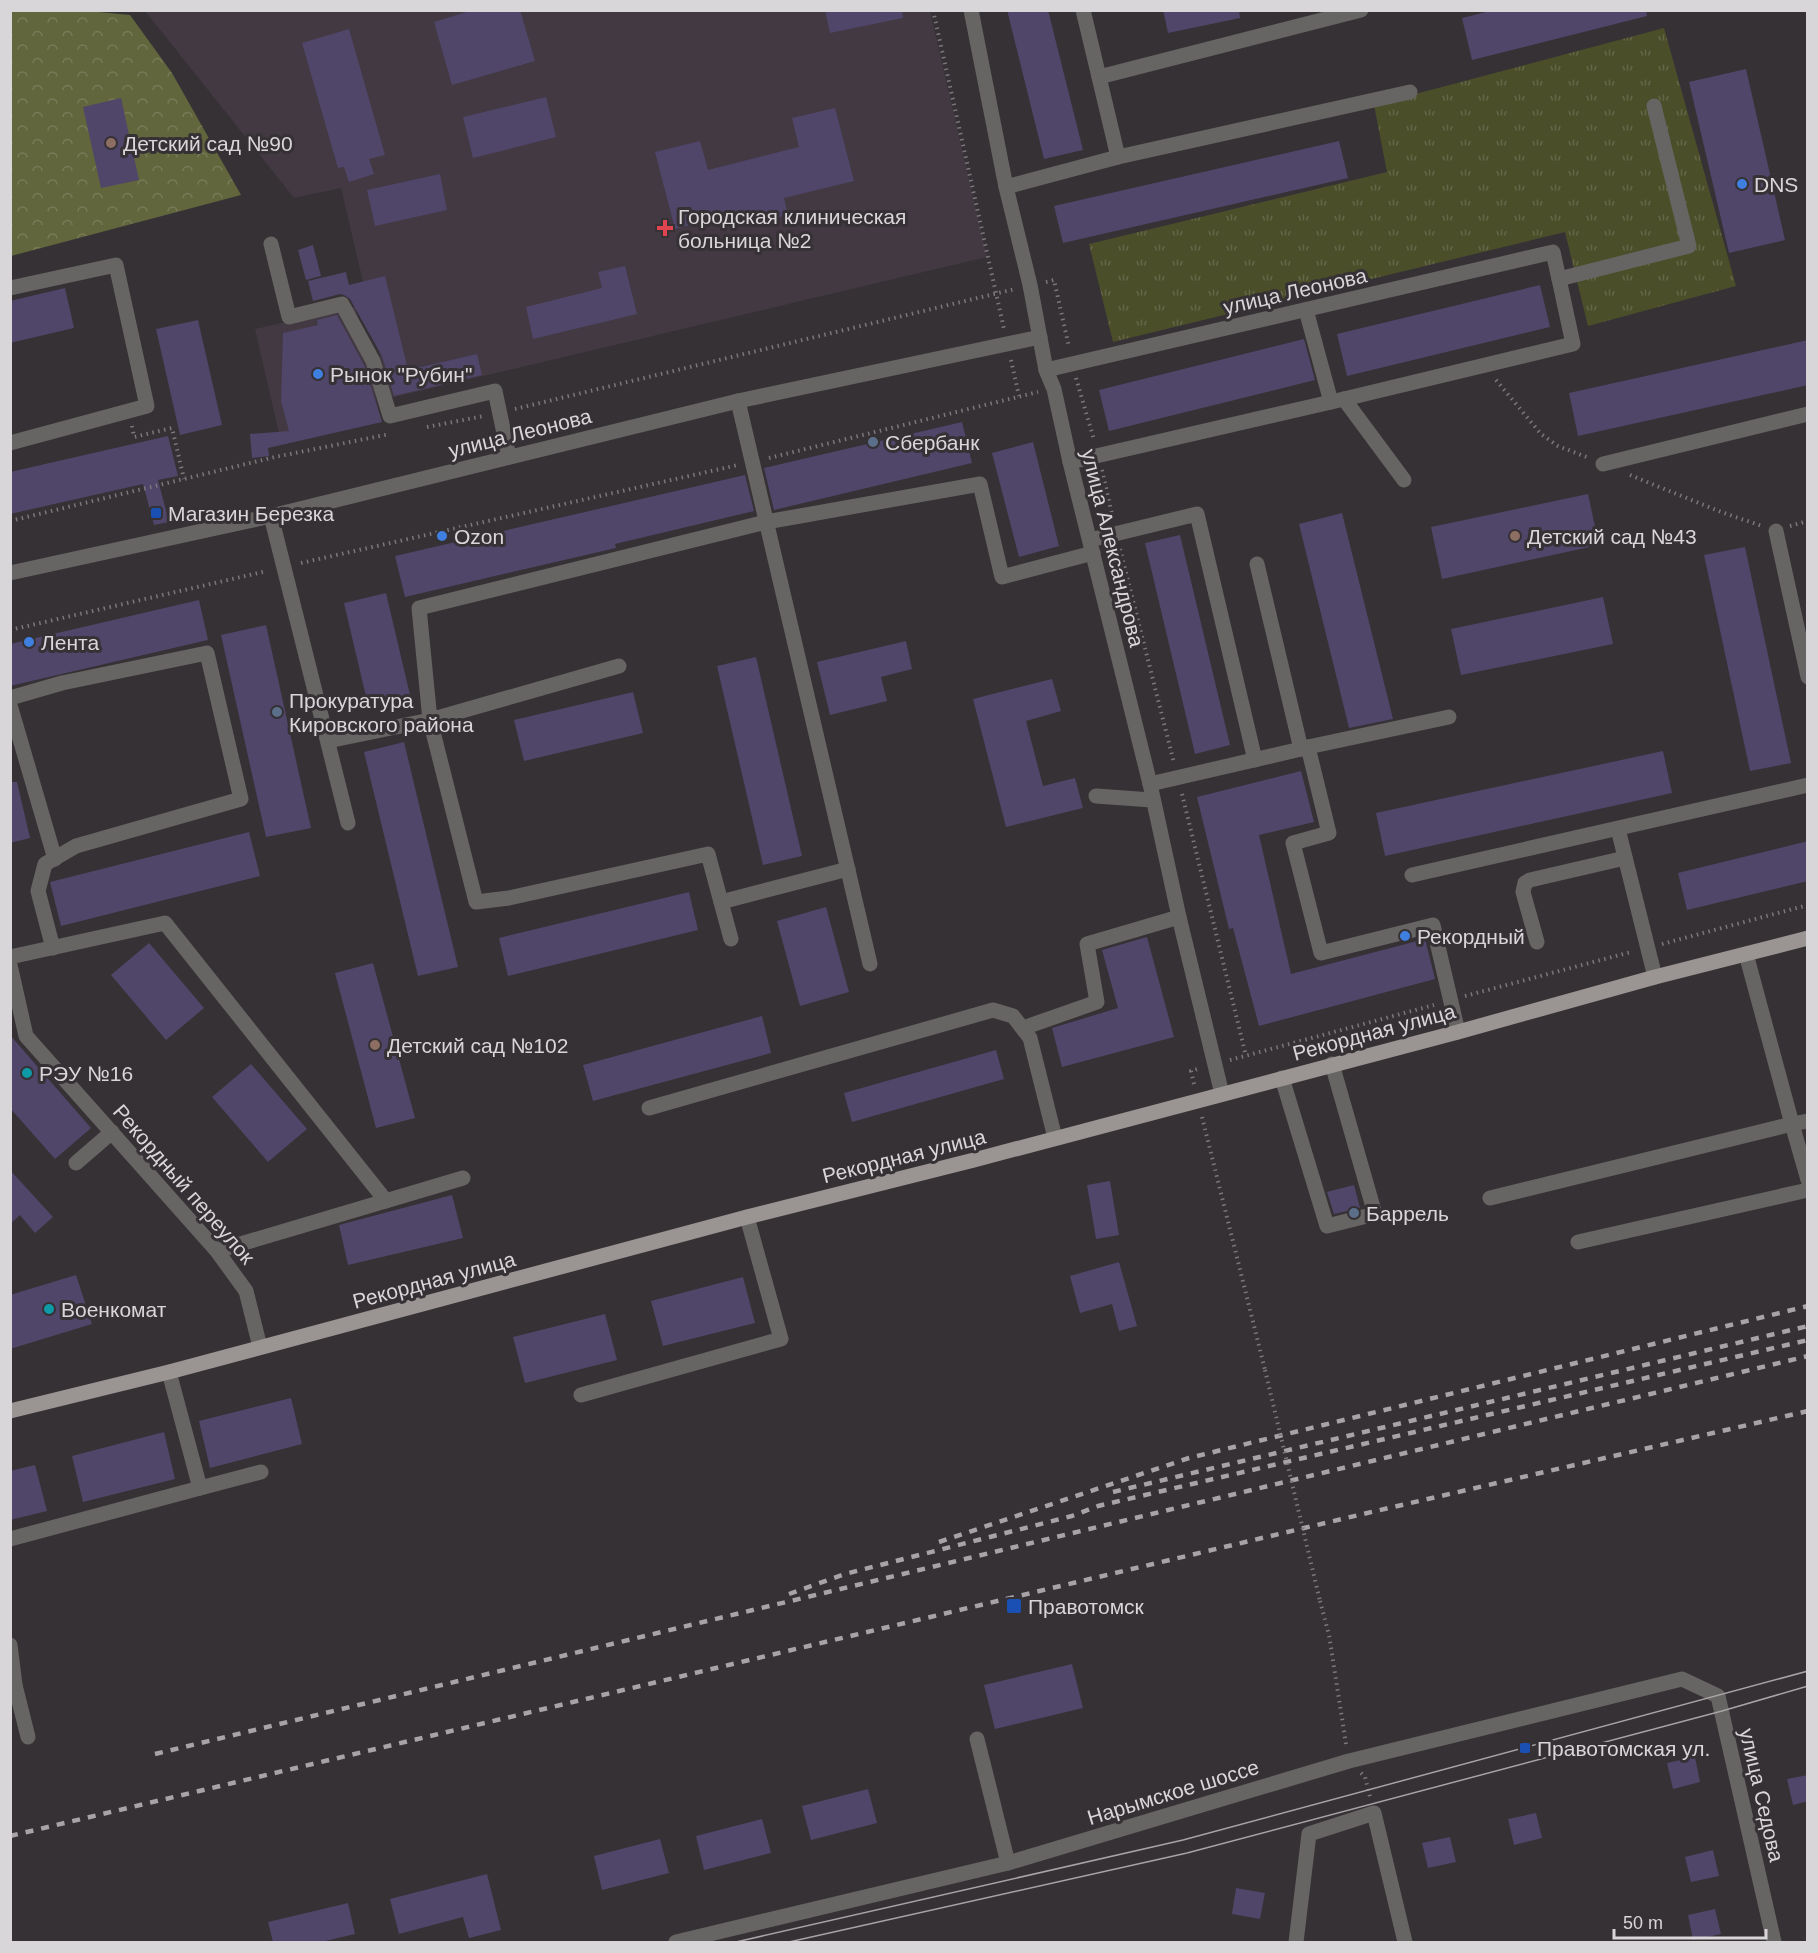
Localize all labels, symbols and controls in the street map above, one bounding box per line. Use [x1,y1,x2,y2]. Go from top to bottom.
place label: Детский сад №90 [123,132,293,155]
marker: Детский сад №90 [104,136,118,150]
place label: DNS [1754,173,1798,196]
marker: DNS [1735,177,1749,191]
place label: Городская клиническая больница №2 [678,205,906,252]
marker: Городская клиническая больница №2 [656,219,674,237]
street label: улица Леонова [1221,263,1369,319]
place label: Рынок "Рубин" [330,363,472,386]
marker: Рынок "Рубин" [311,367,325,381]
street label: улица Леонова [446,404,594,462]
place label: Сбербанк [885,431,980,454]
marker: Сбербанк [866,435,880,449]
street label: улица Александрова [1077,447,1149,650]
place label: Магазин Березка [168,502,334,525]
marker: Магазин Березка [149,506,163,520]
place label: Ozon [454,525,504,548]
place label: Детский сад №43 [1527,525,1697,548]
marker: Ozon [435,529,449,543]
marker: Детский сад №43 [1508,529,1522,543]
place label: Лента [41,631,99,654]
marker: Лента [22,635,36,649]
place label: Прокуратура Кировского района [289,689,474,736]
marker: Прокуратура Кировского района [270,705,284,719]
place label: Рекордный [1417,925,1525,948]
marker: Рекордный [1398,929,1412,943]
street label: Рекордная улица [1290,999,1458,1065]
place label: Детский сад №102 [387,1034,568,1057]
marker: Детский сад №102 [368,1038,382,1052]
place label: РЭУ №16 [39,1062,133,1085]
marker: РЭУ №16 [20,1066,34,1080]
street label: Рекордный переулок [109,1100,260,1269]
street label: Рекордная улица [820,1124,988,1187]
place label: Баррель [1366,1202,1449,1225]
marker: Баррель [1347,1206,1361,1220]
street label: Рекордная улица [350,1247,518,1313]
place label: Военкомат [61,1298,167,1321]
marker: Военкомат [42,1302,56,1316]
place label: Правотомск [1028,1595,1145,1618]
marker: Правотомск [1005,1597,1023,1615]
street label: улица Седова [1735,1726,1789,1864]
place label: Правотомская ул. [1537,1737,1710,1760]
marker: Правотомская ул. [1518,1741,1532,1755]
street label: Нарымское шоссе [1084,1755,1262,1829]
scale bar [1614,1902,1766,1940]
text: 50 m [1623,1913,1663,1933]

